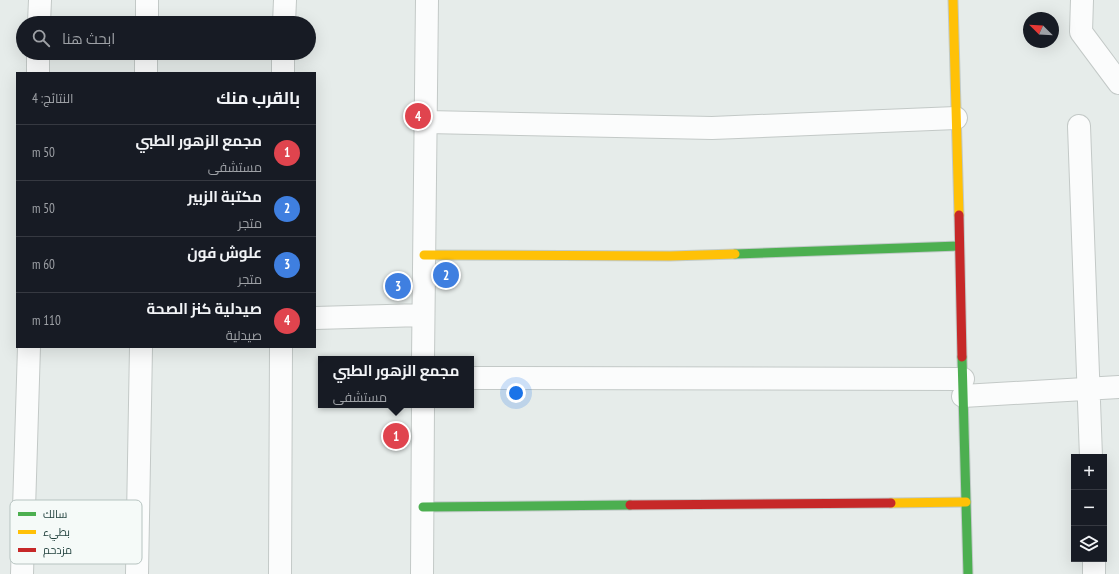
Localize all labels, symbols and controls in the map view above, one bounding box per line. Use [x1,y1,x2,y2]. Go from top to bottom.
north arrow [1023,12,1059,48]
search box [16,16,316,60]
icon: search [30,27,52,49]
text: ابحث هنا [62,29,115,48]
text: بالقرب منك [216,87,300,109]
text: النتائج: 4 [32,90,73,107]
pin: 4 [405,101,431,131]
text: مجمع الزهور الطبي [135,131,262,150]
text: 50 m [32,144,55,161]
text: 1 [284,144,290,161]
text: مستشفى [208,159,262,176]
text: مكتبة الزبير [187,187,262,206]
text: 50 m [32,200,55,217]
text: 2 [284,200,290,217]
text: متجر [238,215,262,232]
text: علوش فون [187,243,262,262]
text: 60 m [32,256,55,273]
text: 3 [284,256,290,273]
pin: 2 [433,260,459,290]
text: متجر [238,271,262,288]
pin: 3 [385,271,411,301]
text: صيدلية كنز الصحة [147,299,262,318]
text: 110 m [32,312,61,329]
text: 4 [284,312,290,329]
text: صيدلية [226,327,262,344]
popup [318,356,474,408]
text: مجمع الزهور الطبي [333,361,459,380]
your location [506,383,526,403]
text: مستشفى [333,389,387,406]
pin: 1 [383,421,409,451]
map controls [1071,454,1107,562]
button: + [1071,454,1107,490]
button: − [1071,490,1107,526]
legend [10,500,142,564]
text: سالك [43,507,67,521]
text: بطيء [43,525,70,541]
button: layers [1071,526,1107,562]
text: مزدحم [43,543,72,558]

